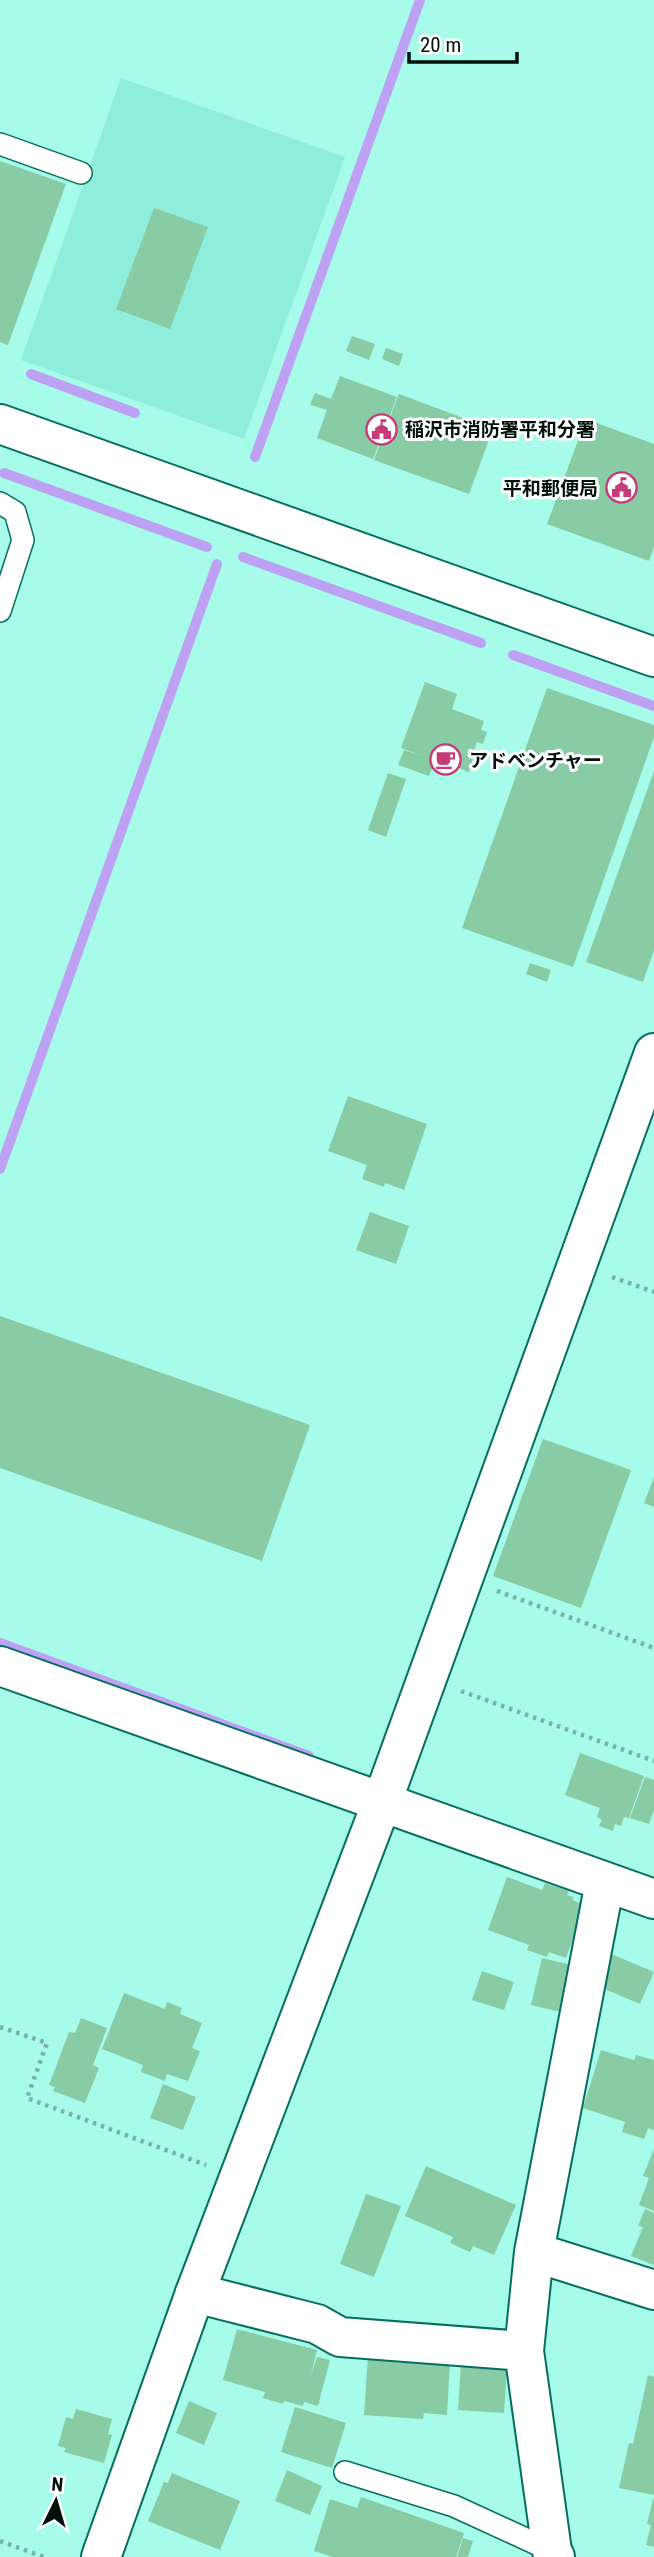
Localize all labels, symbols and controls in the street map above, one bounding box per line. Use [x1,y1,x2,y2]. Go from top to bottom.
scale bar [409,21,518,65]
text: 20 m [420,33,461,57]
public building icon: 稲沢市消防署平和分署 [365,412,399,446]
place label: 稲沢市消防署平和分署 [405,418,595,441]
public building icon: 平和郵便局 [604,471,638,505]
place label: 平和郵便局 [503,477,598,500]
cafe icon: アドベンチャー [429,743,463,777]
place label: アドベンチャー [469,749,602,772]
north arrow [21,2466,91,2536]
text: N [51,2473,64,2497]

